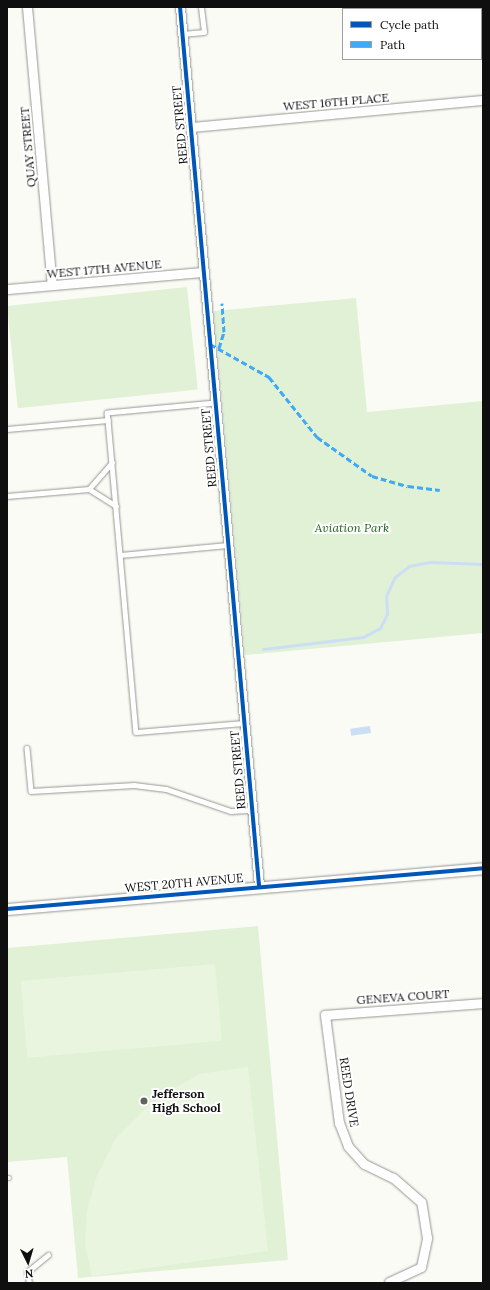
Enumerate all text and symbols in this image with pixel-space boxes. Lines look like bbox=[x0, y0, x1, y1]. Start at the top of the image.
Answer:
legend bbox=[342, 8, 482, 60]
text: Cycle path bbox=[380, 17, 439, 32]
text: Path bbox=[380, 37, 405, 52]
street label: REED STREET bbox=[169, 85, 191, 165]
street label: WEST 16TH PLACE bbox=[282, 90, 390, 114]
street label: QUAY STREET bbox=[17, 106, 39, 188]
street label: WEST 17TH AVENUE bbox=[46, 257, 162, 281]
street label: REED STREET bbox=[198, 408, 220, 488]
park label: Aviation Park bbox=[315, 521, 389, 535]
street label: REED STREET bbox=[227, 730, 249, 810]
street label: WEST 20TH AVENUE bbox=[124, 871, 244, 895]
street label: GENEVA COURT bbox=[356, 987, 450, 1007]
street label: REED DRIVE bbox=[336, 1056, 362, 1128]
place label: Jefferson High School bbox=[152, 1087, 221, 1115]
marker: Jefferson High School bbox=[139, 1096, 149, 1106]
north arrow bbox=[8, 1242, 48, 1282]
text: N bbox=[24, 1267, 34, 1281]

